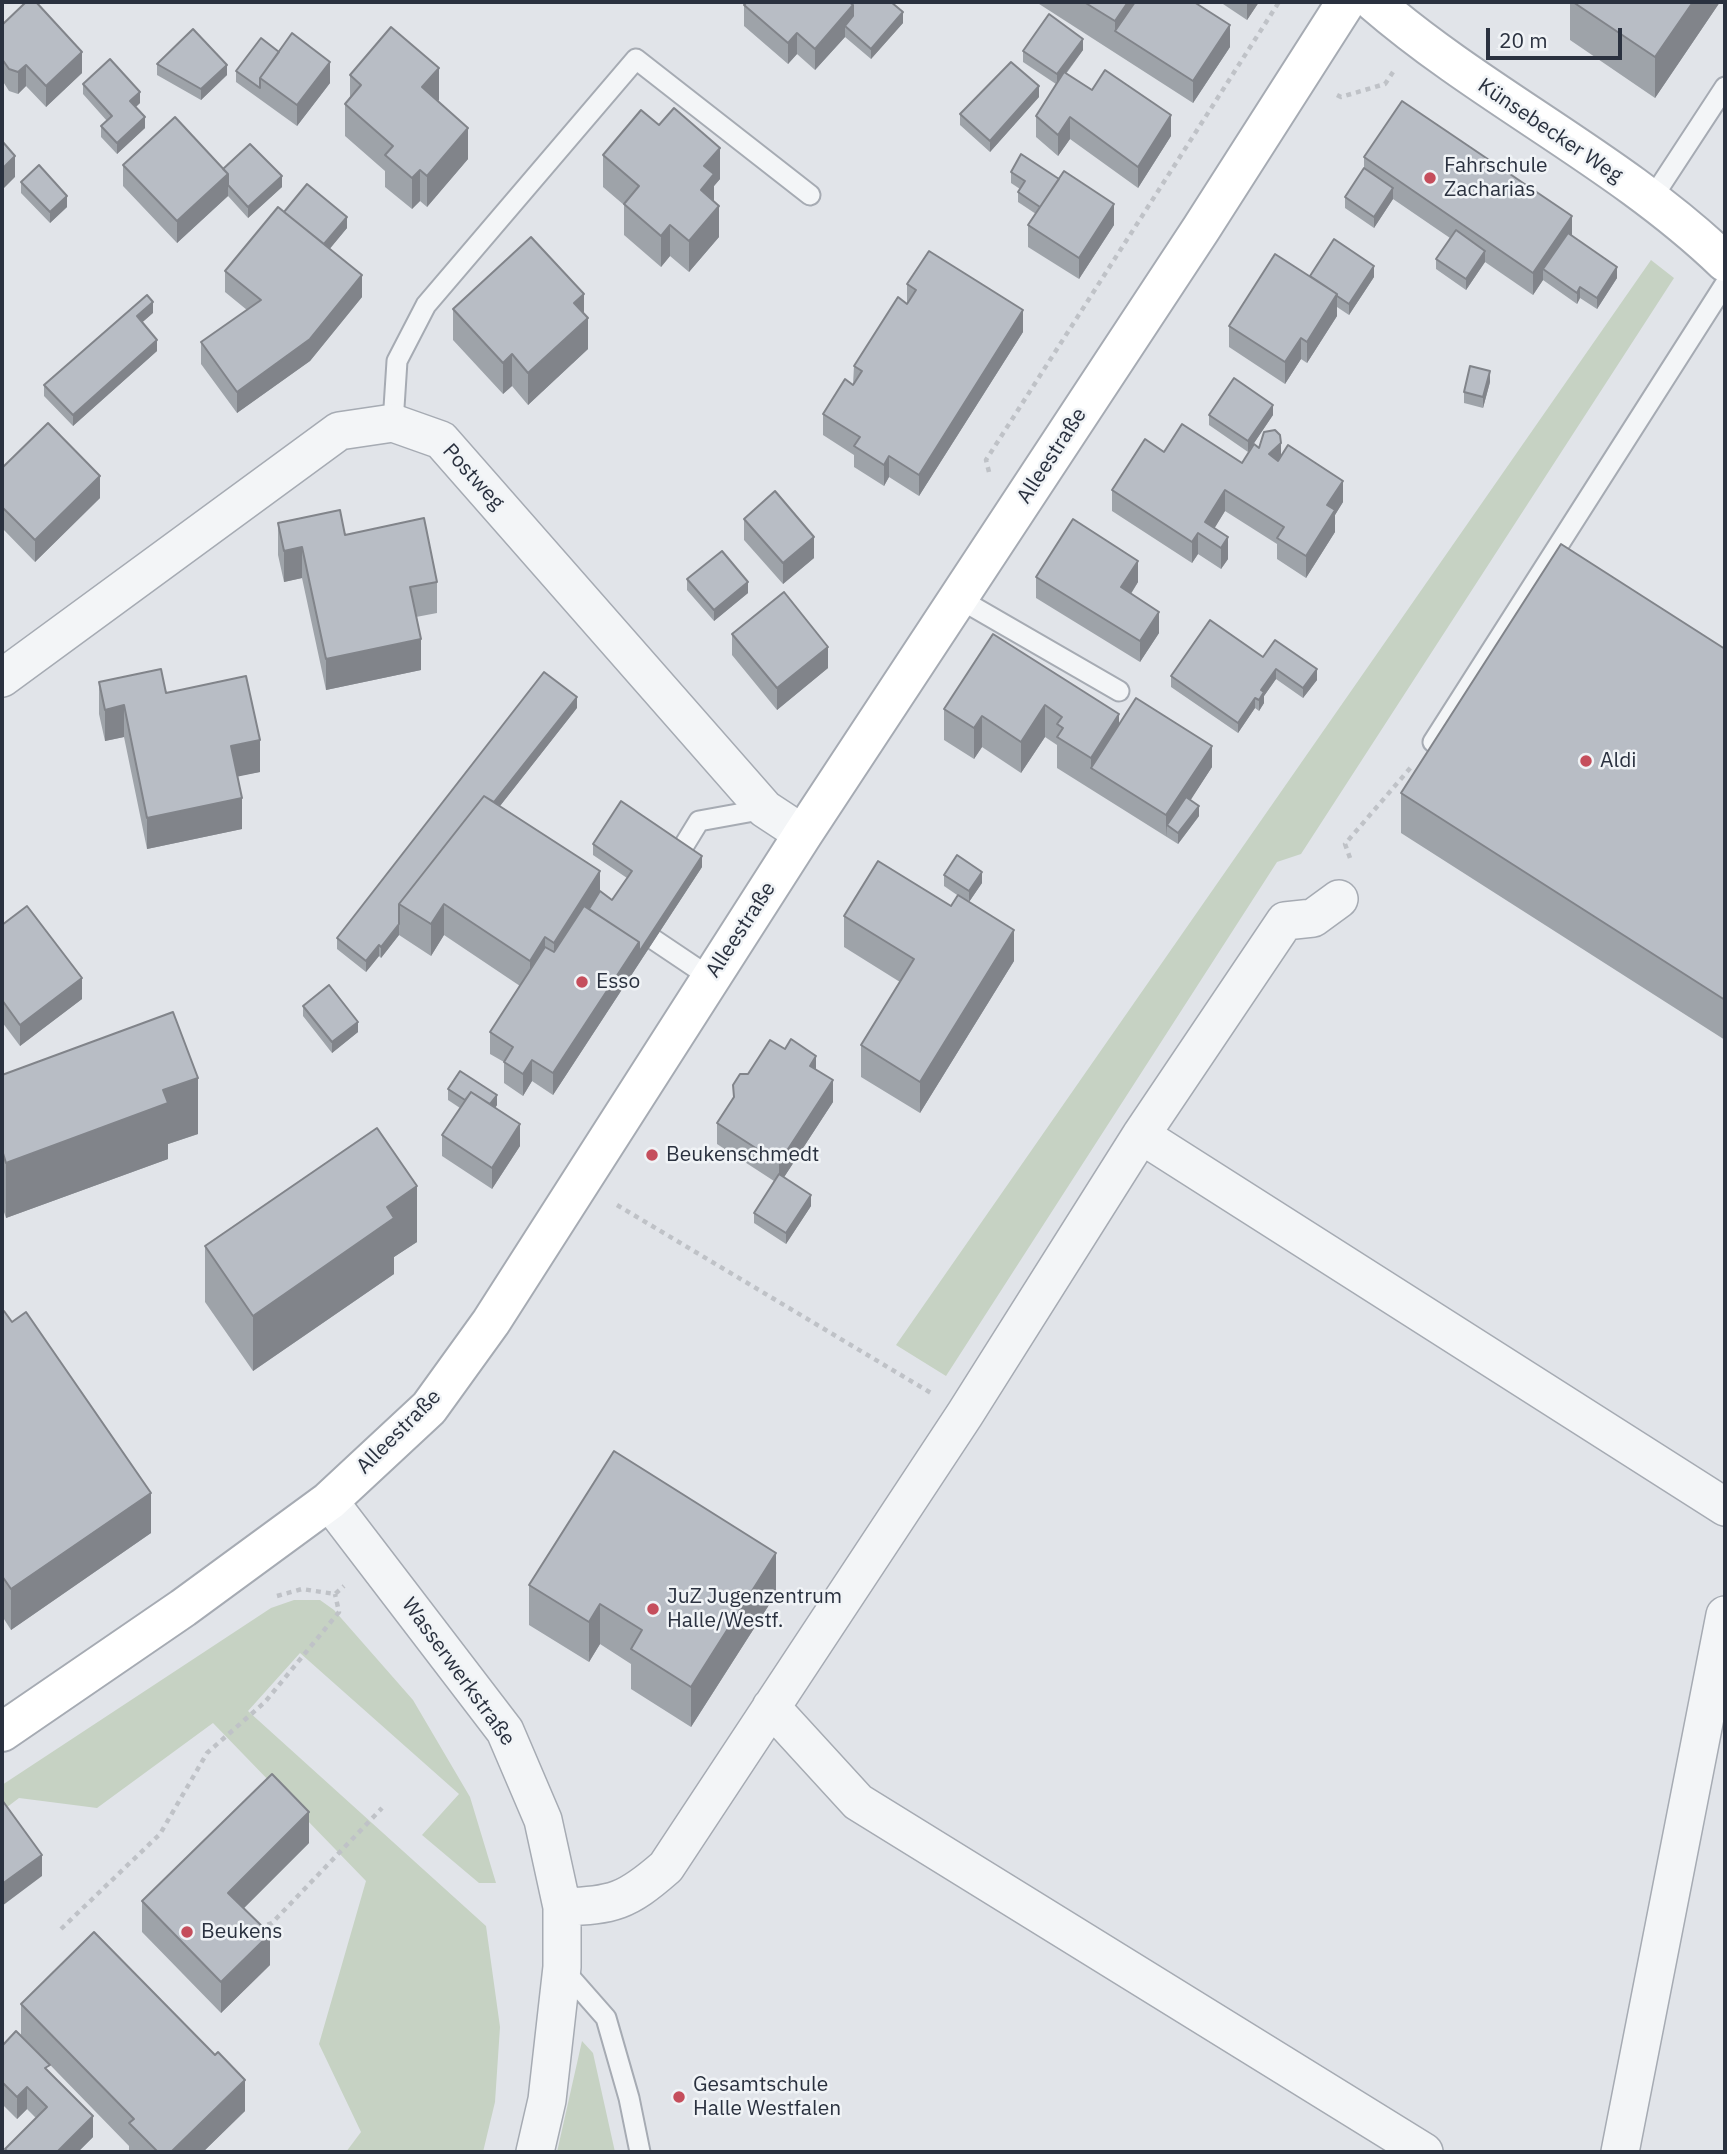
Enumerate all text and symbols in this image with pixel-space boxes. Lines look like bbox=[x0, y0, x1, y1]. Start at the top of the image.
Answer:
scale bar bbox=[1489, 14, 1626, 58]
text: 20 m bbox=[1499, 26, 1548, 54]
street label: Künsebecker Weg bbox=[1473, 73, 1627, 189]
place label: Fahrschule Zacharias bbox=[1444, 153, 1548, 203]
marker: Fahrschule Zacharias bbox=[1422, 170, 1438, 186]
street label: Alleestraße bbox=[1012, 403, 1092, 509]
street label: Postweg bbox=[437, 439, 509, 515]
place label: Aldi bbox=[1600, 748, 1637, 774]
marker: Aldi bbox=[1578, 753, 1594, 769]
street label: Alleestraße bbox=[701, 877, 781, 983]
place label: Esso bbox=[596, 969, 640, 995]
marker: Esso bbox=[574, 974, 590, 990]
place label: Beukenschmedt bbox=[666, 1142, 819, 1168]
marker: Beukenschmedt bbox=[644, 1147, 660, 1163]
street label: Alleestraße bbox=[352, 1385, 446, 1479]
place label: JuZ Jugenzentrum Halle/Westf. bbox=[667, 1584, 842, 1634]
street label: Wasserwerkstraße bbox=[396, 1593, 520, 1751]
marker: JuZ Jugenzentrum Halle/Westf. bbox=[645, 1601, 661, 1617]
place label: Beukens bbox=[201, 1919, 283, 1945]
marker: Beukens bbox=[179, 1924, 195, 1940]
place label: Gesamtschule Halle Westfalen bbox=[693, 2072, 841, 2122]
marker: Gesamtschule Halle Westfalen bbox=[671, 2089, 687, 2105]

